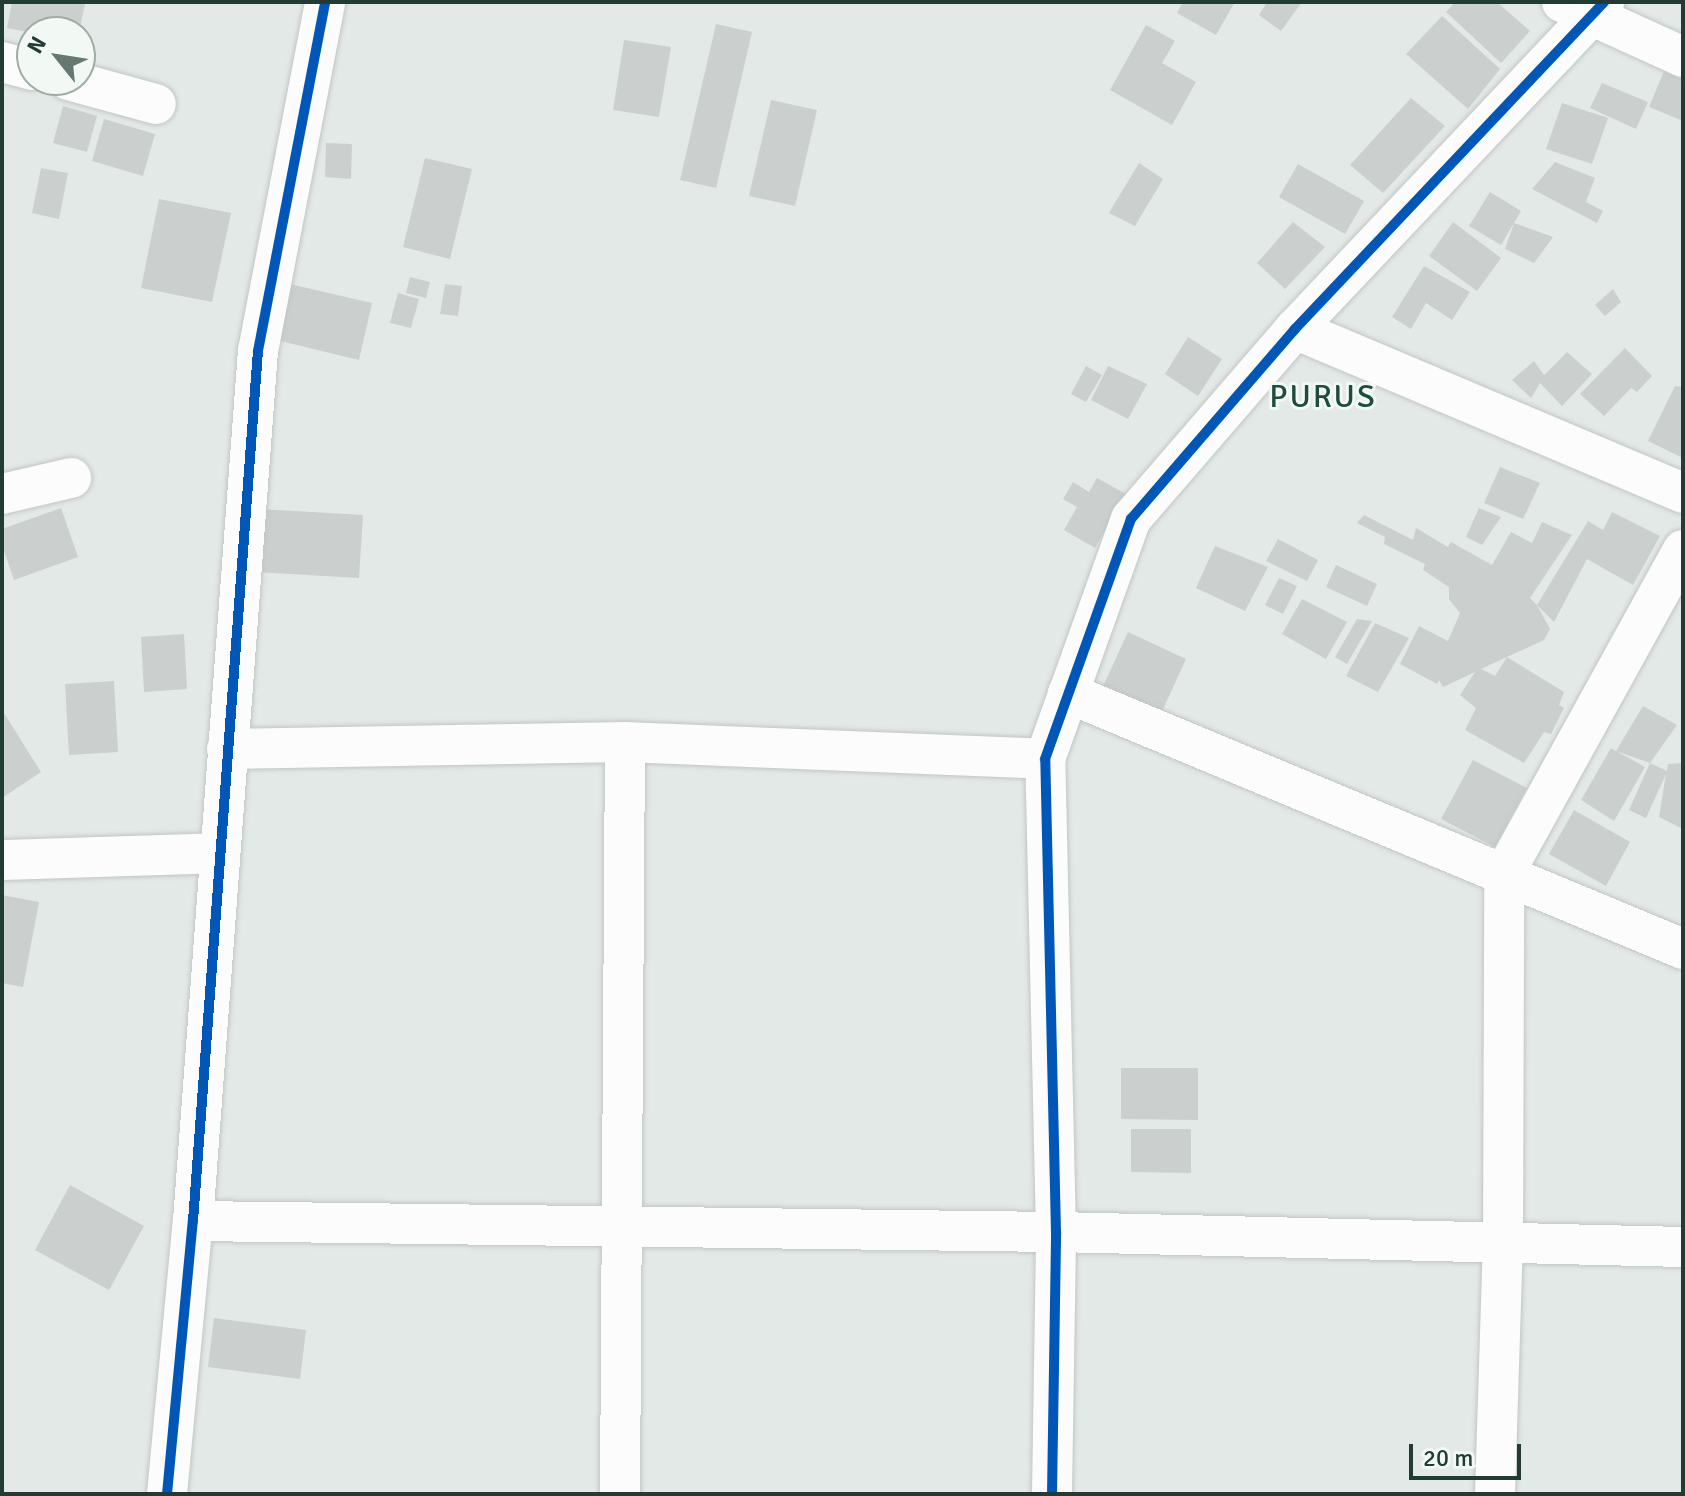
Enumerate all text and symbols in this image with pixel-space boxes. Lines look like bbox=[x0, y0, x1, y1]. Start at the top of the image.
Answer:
north arrow bbox=[16, 16, 96, 96]
text: N bbox=[21, 31, 52, 58]
district label: PURUS bbox=[1269, 378, 1377, 416]
scale bar bbox=[1413, 1428, 1525, 1478]
text: 20 m bbox=[1423, 1443, 1473, 1473]

